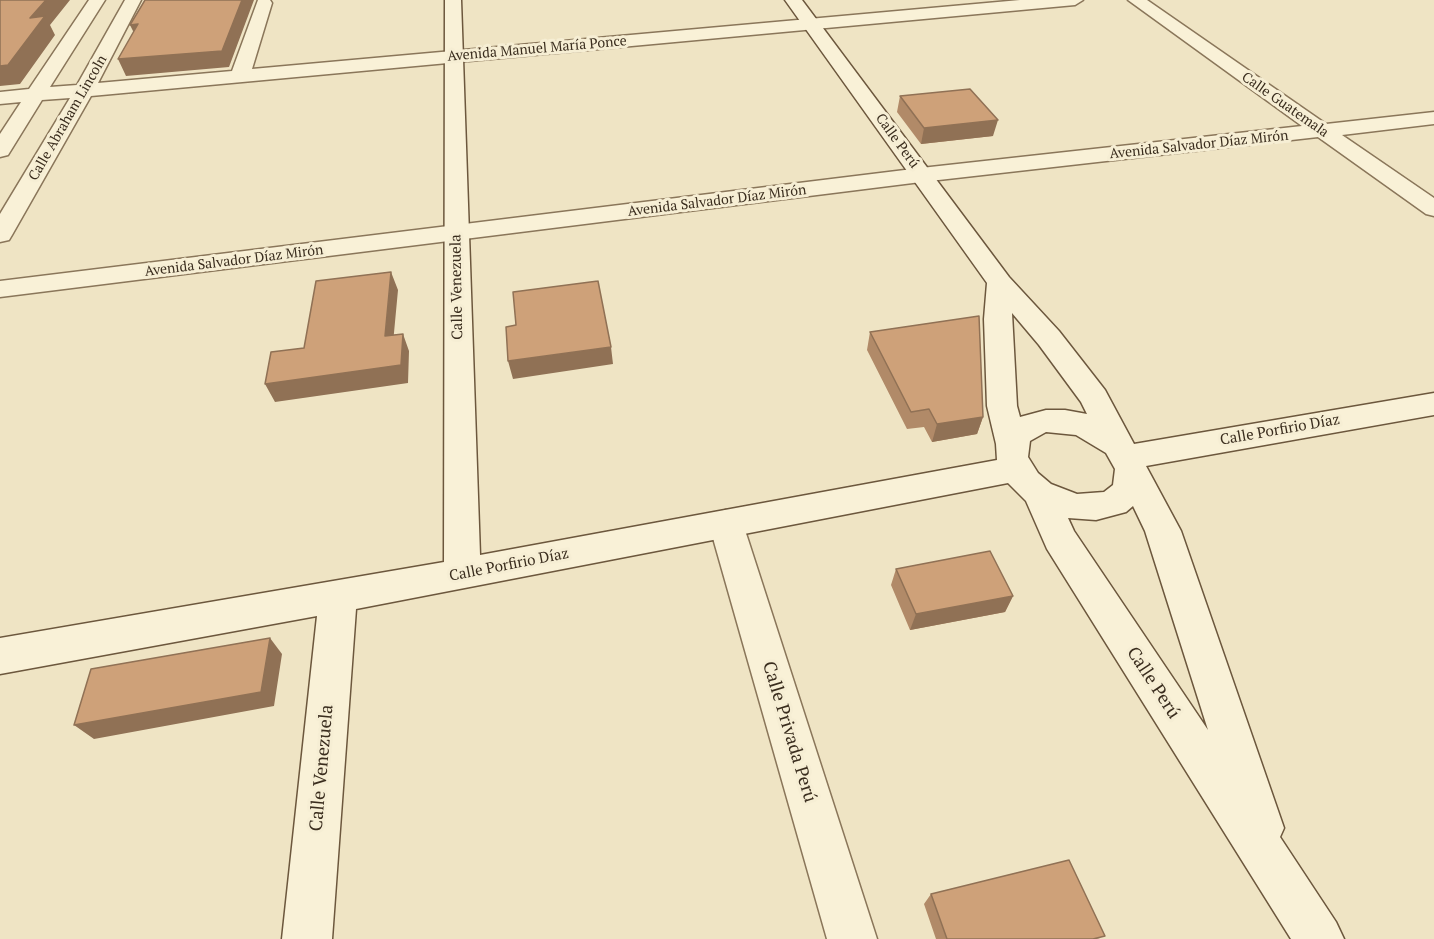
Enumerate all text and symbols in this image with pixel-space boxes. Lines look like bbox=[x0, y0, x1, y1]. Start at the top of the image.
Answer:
street label: Avenida Manuel María Ponce bbox=[447, 33, 627, 65]
street label: Calle Abraham Lincoln bbox=[25, 52, 111, 184]
street label: Calle Guatemala bbox=[1238, 69, 1332, 141]
street label: Calle Perú bbox=[872, 110, 922, 172]
street label: Avenida Salvador Díaz Mirón bbox=[1109, 127, 1289, 163]
street label: Avenida Salvador Díaz Mirón bbox=[627, 182, 807, 220]
street label: Calle Venezuela bbox=[447, 234, 467, 340]
street label: Avenida Salvador Díaz Mirón bbox=[144, 242, 324, 280]
street label: Calle Porfirio Díaz bbox=[1219, 411, 1341, 449]
street label: Calle Porfirio Díaz bbox=[448, 545, 570, 585]
street label: Calle Perú bbox=[1122, 643, 1184, 723]
street label: Calle Privada Perú bbox=[757, 659, 821, 805]
street label: Calle Venezuela bbox=[306, 704, 338, 832]

